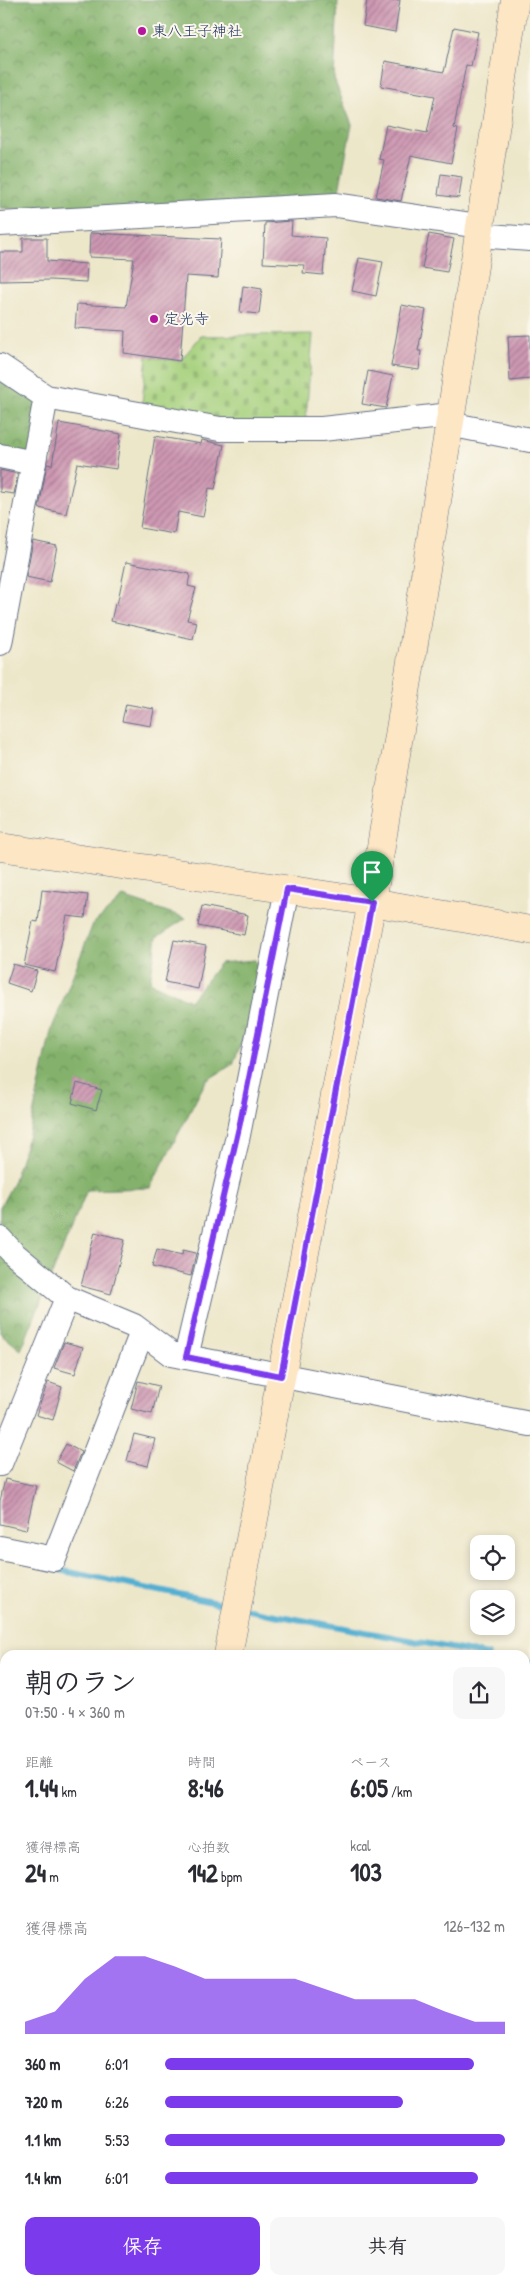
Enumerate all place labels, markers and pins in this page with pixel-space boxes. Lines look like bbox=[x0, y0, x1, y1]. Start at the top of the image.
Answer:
place label: 東八王子神社 bbox=[152, 20, 242, 41]
marker: 東八王子神社 bbox=[136, 25, 148, 37]
place label: 定光寺 bbox=[164, 308, 209, 329]
marker: 定光寺 bbox=[148, 313, 160, 325]
pin bbox=[351, 851, 393, 902]

